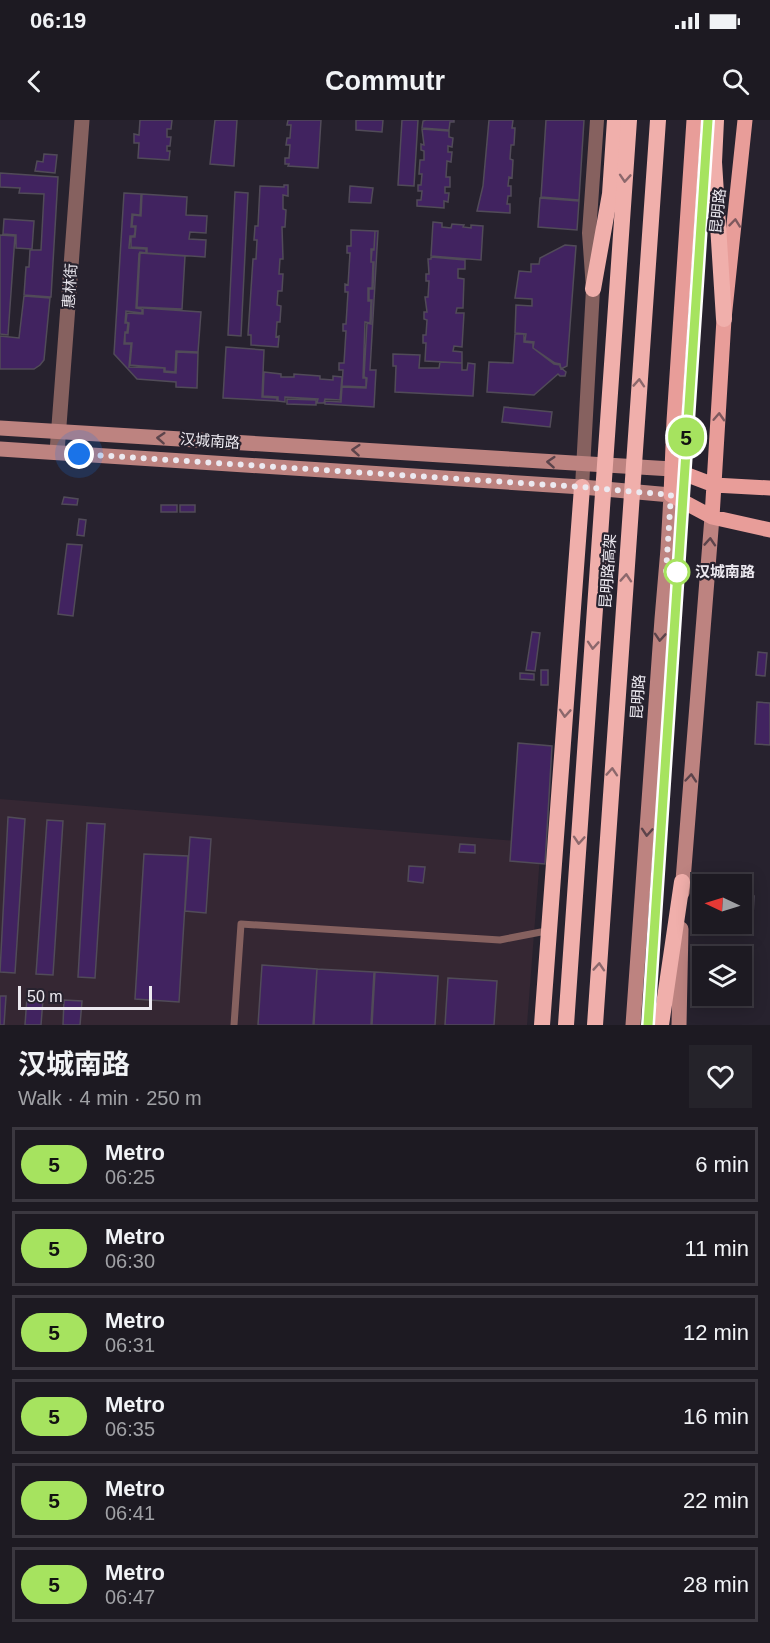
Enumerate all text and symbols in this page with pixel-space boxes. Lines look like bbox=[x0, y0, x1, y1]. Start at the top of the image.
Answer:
text: 06:19 bbox=[30, 8, 86, 33]
icon: back bbox=[18, 65, 51, 98]
icon: search bbox=[719, 65, 752, 98]
text: Commutr bbox=[325, 66, 445, 96]
one-way arrow bbox=[619, 174, 632, 183]
street label: 昆明路 bbox=[707, 188, 728, 234]
one-way arrow bbox=[728, 218, 741, 227]
street label: 惠林街 bbox=[59, 263, 80, 309]
one-way arrow bbox=[633, 379, 646, 388]
one-way arrow bbox=[712, 412, 725, 421]
line badge: 5 bbox=[666, 418, 706, 456]
text: 5 bbox=[680, 426, 692, 449]
street label: 汉城南路 bbox=[180, 430, 241, 451]
one-way arrow bbox=[157, 432, 166, 445]
your location bbox=[64, 439, 94, 469]
one-way arrow bbox=[352, 444, 361, 457]
one-way arrow bbox=[546, 456, 555, 469]
street label: 昆明路高架 bbox=[596, 533, 619, 609]
one-way arrow bbox=[704, 537, 717, 546]
marker: 汉城南路 bbox=[664, 559, 690, 585]
place label: 汉城南路 bbox=[695, 563, 755, 580]
one-way arrow bbox=[619, 573, 632, 582]
one-way arrow bbox=[654, 633, 667, 642]
one-way arrow bbox=[586, 641, 599, 650]
street label: 昆明路 bbox=[627, 674, 648, 720]
one-way arrow bbox=[559, 708, 572, 717]
one-way arrow bbox=[605, 768, 618, 777]
one-way arrow bbox=[684, 773, 697, 782]
one-way arrow bbox=[641, 828, 654, 837]
one-way arrow bbox=[573, 835, 586, 844]
north arrow bbox=[692, 874, 752, 934]
map controls bbox=[692, 874, 752, 1006]
button: layers bbox=[692, 946, 752, 1006]
one-way arrow bbox=[592, 962, 605, 971]
scale bar bbox=[18, 983, 152, 1010]
text: 50 m bbox=[27, 988, 63, 1005]
button: heart bbox=[689, 1045, 752, 1108]
text: 汉城南路 bbox=[18, 1049, 130, 1080]
text: Walk · 4 min · 250 m bbox=[18, 1087, 202, 1109]
text: Metro bbox=[105, 1140, 165, 1165]
text: 6 min bbox=[695, 1152, 749, 1177]
text: 5 bbox=[48, 1153, 60, 1176]
text: 06:25 bbox=[105, 1166, 155, 1188]
text: Metro bbox=[105, 1224, 165, 1249]
text: 11 min bbox=[685, 1236, 749, 1261]
text: 5 bbox=[48, 1237, 60, 1260]
text: 06:30 bbox=[105, 1250, 155, 1272]
text: Metro bbox=[105, 1308, 165, 1333]
text: 12 min bbox=[683, 1320, 749, 1345]
text: 5 bbox=[48, 1321, 60, 1344]
text: 06:31 bbox=[105, 1334, 155, 1356]
text: Metro bbox=[105, 1392, 165, 1417]
text: 16 min bbox=[683, 1404, 749, 1429]
text: 5 bbox=[48, 1405, 60, 1428]
text: 06:35 bbox=[105, 1418, 155, 1440]
text: Metro bbox=[105, 1476, 165, 1501]
text: 22 min bbox=[683, 1488, 749, 1513]
text: 5 bbox=[48, 1489, 60, 1512]
text: 06:41 bbox=[105, 1502, 155, 1524]
text: Metro bbox=[105, 1560, 165, 1585]
text: 28 min bbox=[683, 1572, 749, 1597]
text: 5 bbox=[48, 1573, 60, 1596]
text: 06:47 bbox=[105, 1586, 155, 1608]

